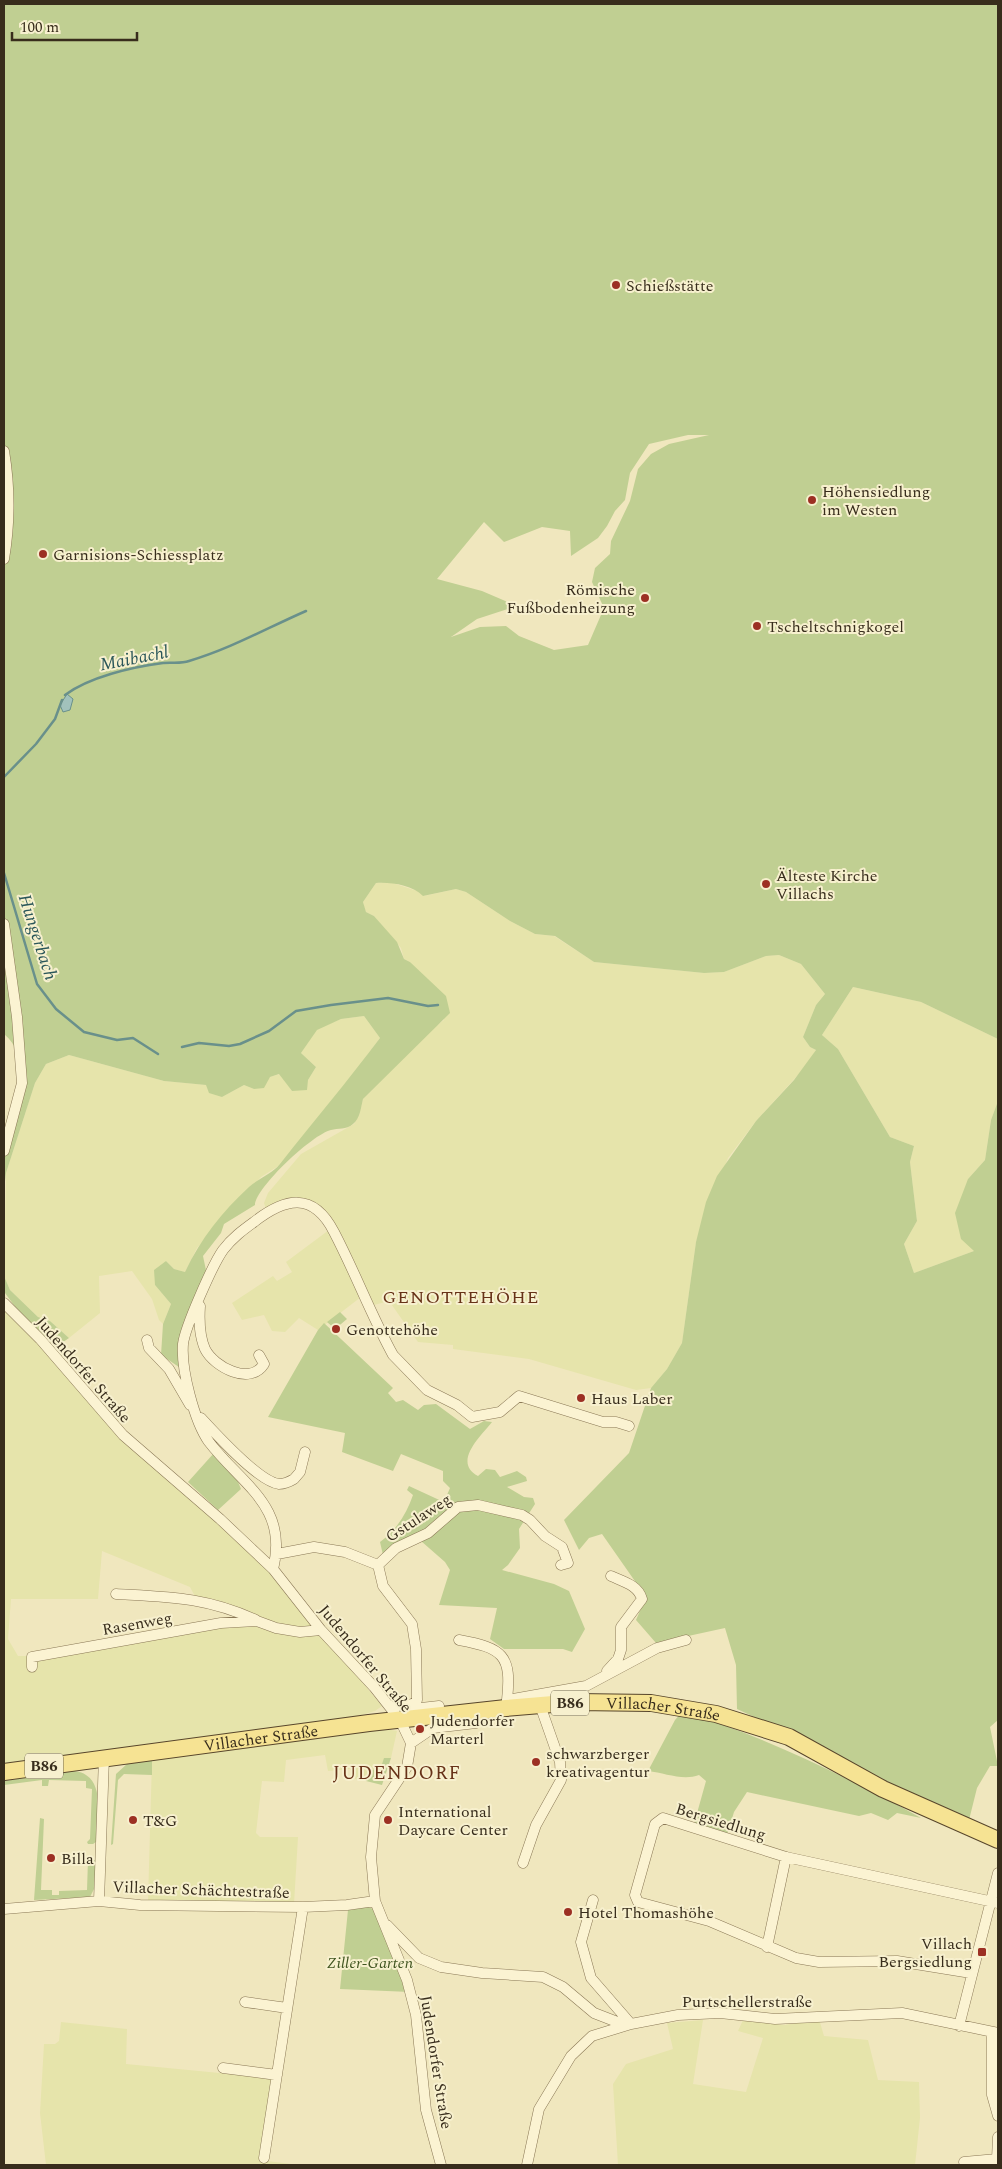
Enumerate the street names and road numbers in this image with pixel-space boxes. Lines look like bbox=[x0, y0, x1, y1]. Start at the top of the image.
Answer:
street label: Judendorfer Straße bbox=[30, 1311, 137, 1428]
street label: Gstulaweg bbox=[381, 1487, 456, 1548]
street label: Judendorfer Straße bbox=[313, 1599, 418, 1718]
street label: Rasenweg bbox=[100, 1606, 174, 1642]
road number: B86 bbox=[551, 1690, 589, 1716]
street label: Villacher Straße bbox=[606, 1691, 724, 1728]
street label: Villacher Straße bbox=[202, 1719, 320, 1758]
road number: B86 bbox=[25, 1754, 63, 1778]
street label: Bergsiedlung bbox=[672, 1797, 769, 1847]
street label: Villacher Schächtestraße bbox=[112, 1875, 290, 1905]
street label: Purtschellerstraße bbox=[682, 1990, 812, 2014]
street label: Judendorfer Straße bbox=[414, 1994, 458, 2131]

